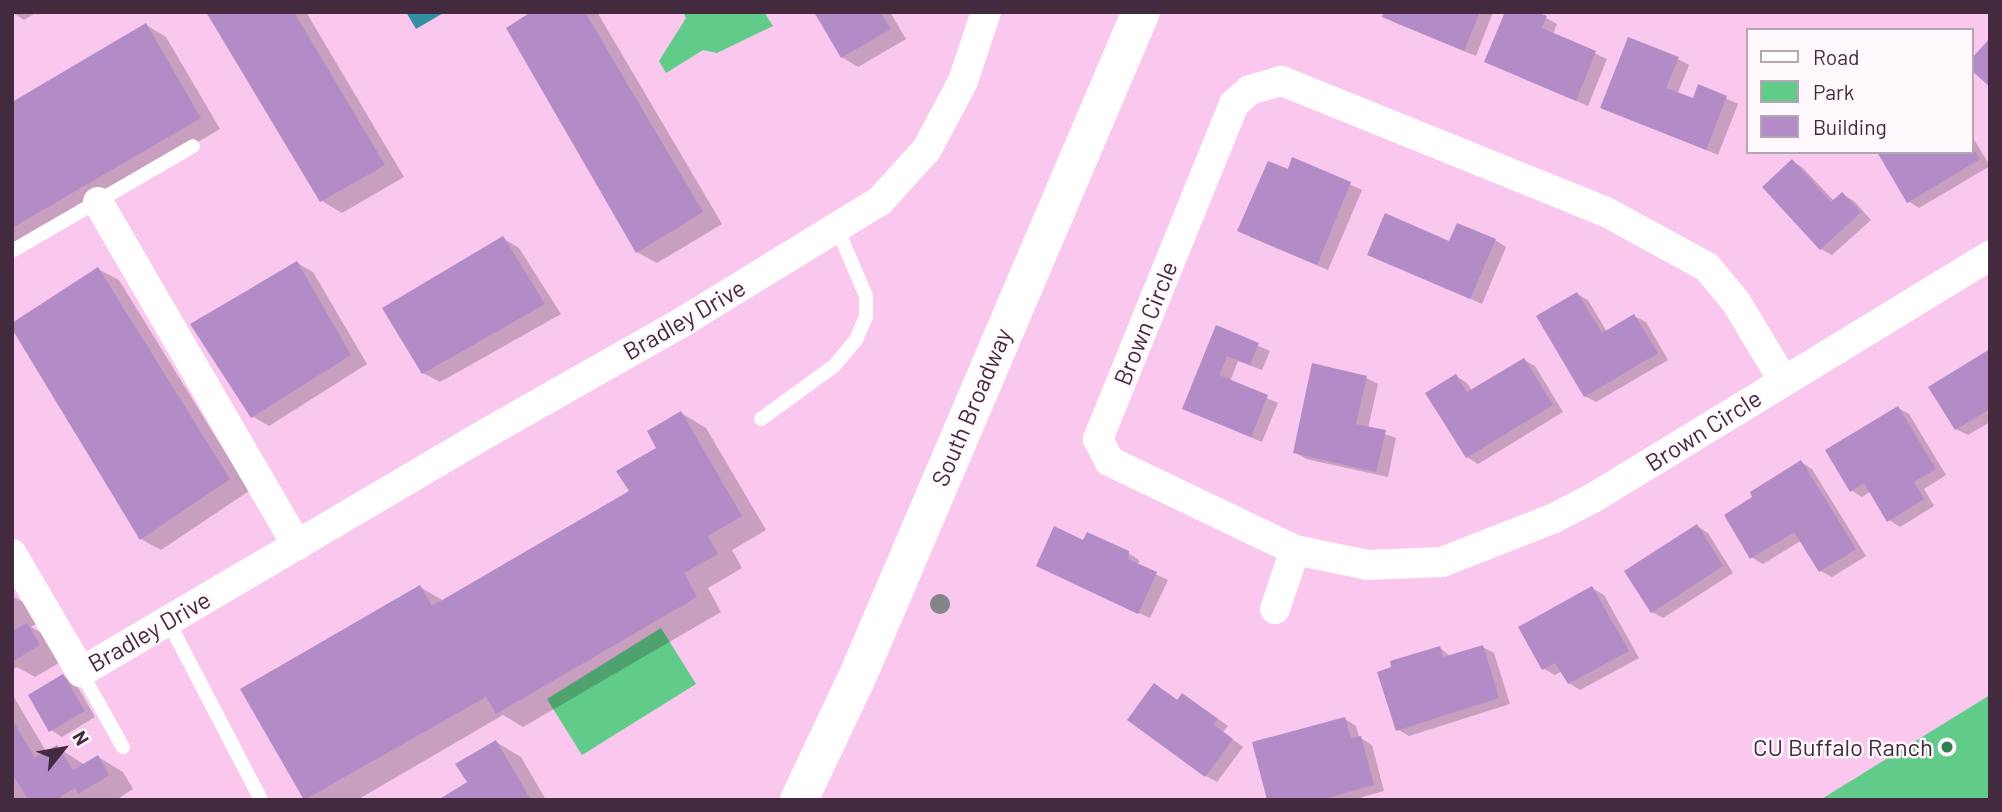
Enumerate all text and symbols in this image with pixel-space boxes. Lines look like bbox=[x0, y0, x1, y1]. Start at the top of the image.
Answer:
legend bbox=[1746, 28, 1974, 154]
text: Road bbox=[1813, 44, 1859, 69]
text: Park bbox=[1813, 79, 1854, 104]
text: Building bbox=[1813, 114, 1887, 139]
street label: Brown Circle bbox=[1107, 257, 1183, 389]
street label: Bradley Drive bbox=[618, 272, 750, 366]
street label: South Broadway bbox=[925, 324, 1017, 490]
street label: Brown Circle bbox=[1640, 383, 1766, 477]
street label: Bradley Drive bbox=[83, 584, 215, 678]
north arrow bbox=[28, 714, 98, 784]
text: N bbox=[68, 727, 95, 749]
place label: CU Buffalo Ranch bbox=[1753, 733, 1933, 761]
marker: CU Buffalo Ranch bbox=[1939, 739, 1955, 755]

